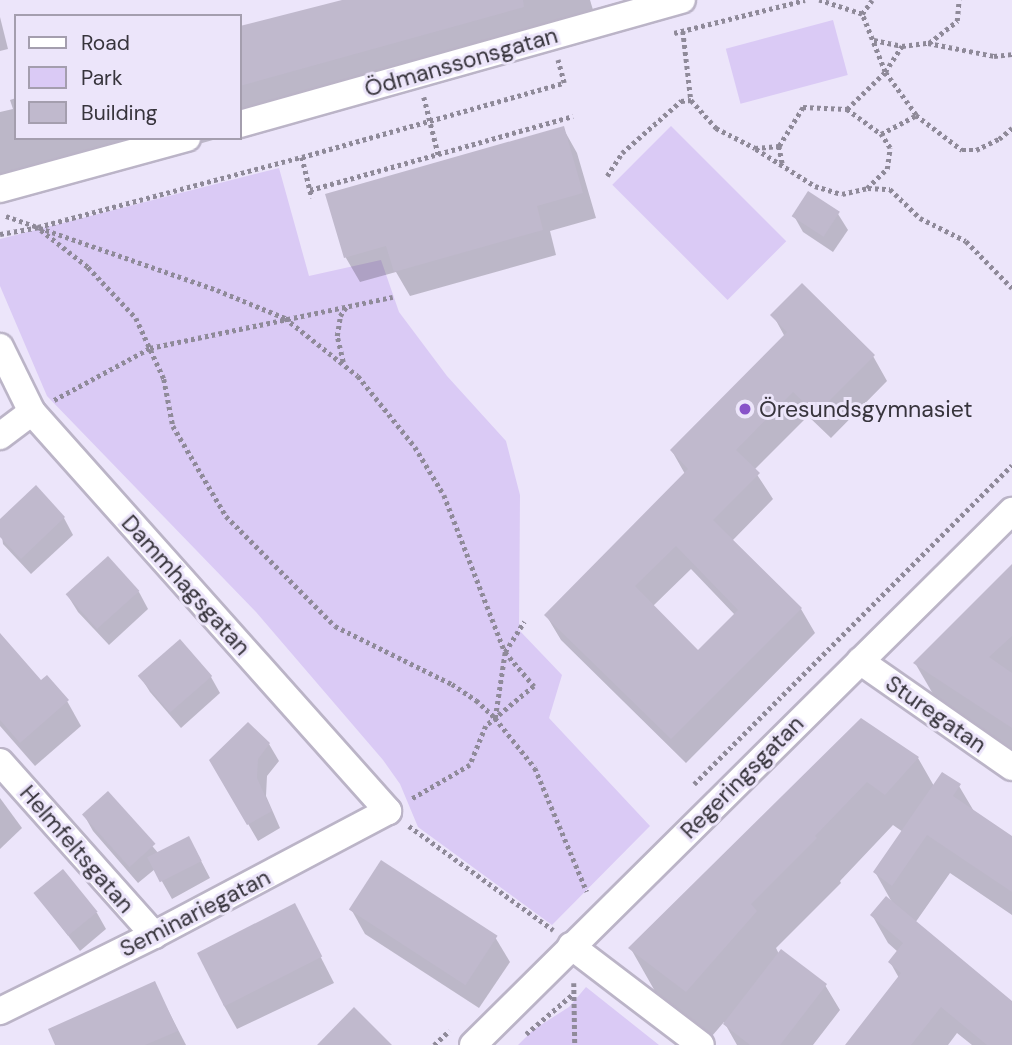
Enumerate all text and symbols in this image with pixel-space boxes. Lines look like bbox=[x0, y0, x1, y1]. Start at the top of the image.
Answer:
legend bbox=[14, 14, 242, 140]
street label: Ödmanssonsgatan bbox=[361, 21, 561, 103]
text: Road bbox=[81, 29, 130, 57]
text: Park bbox=[81, 64, 122, 92]
text: Building bbox=[81, 99, 157, 127]
place label: Öresundsgymnasiet bbox=[759, 395, 972, 423]
marker: Öresundsgymnasiet bbox=[737, 401, 753, 417]
street label: Dammhagsgatan bbox=[116, 509, 256, 661]
street label: Sturegatan bbox=[880, 669, 992, 759]
street label: Regeringsgatan bbox=[675, 710, 809, 844]
street label: Helmfeltsgatan bbox=[14, 779, 140, 919]
street label: Seminariegatan bbox=[115, 863, 275, 963]

